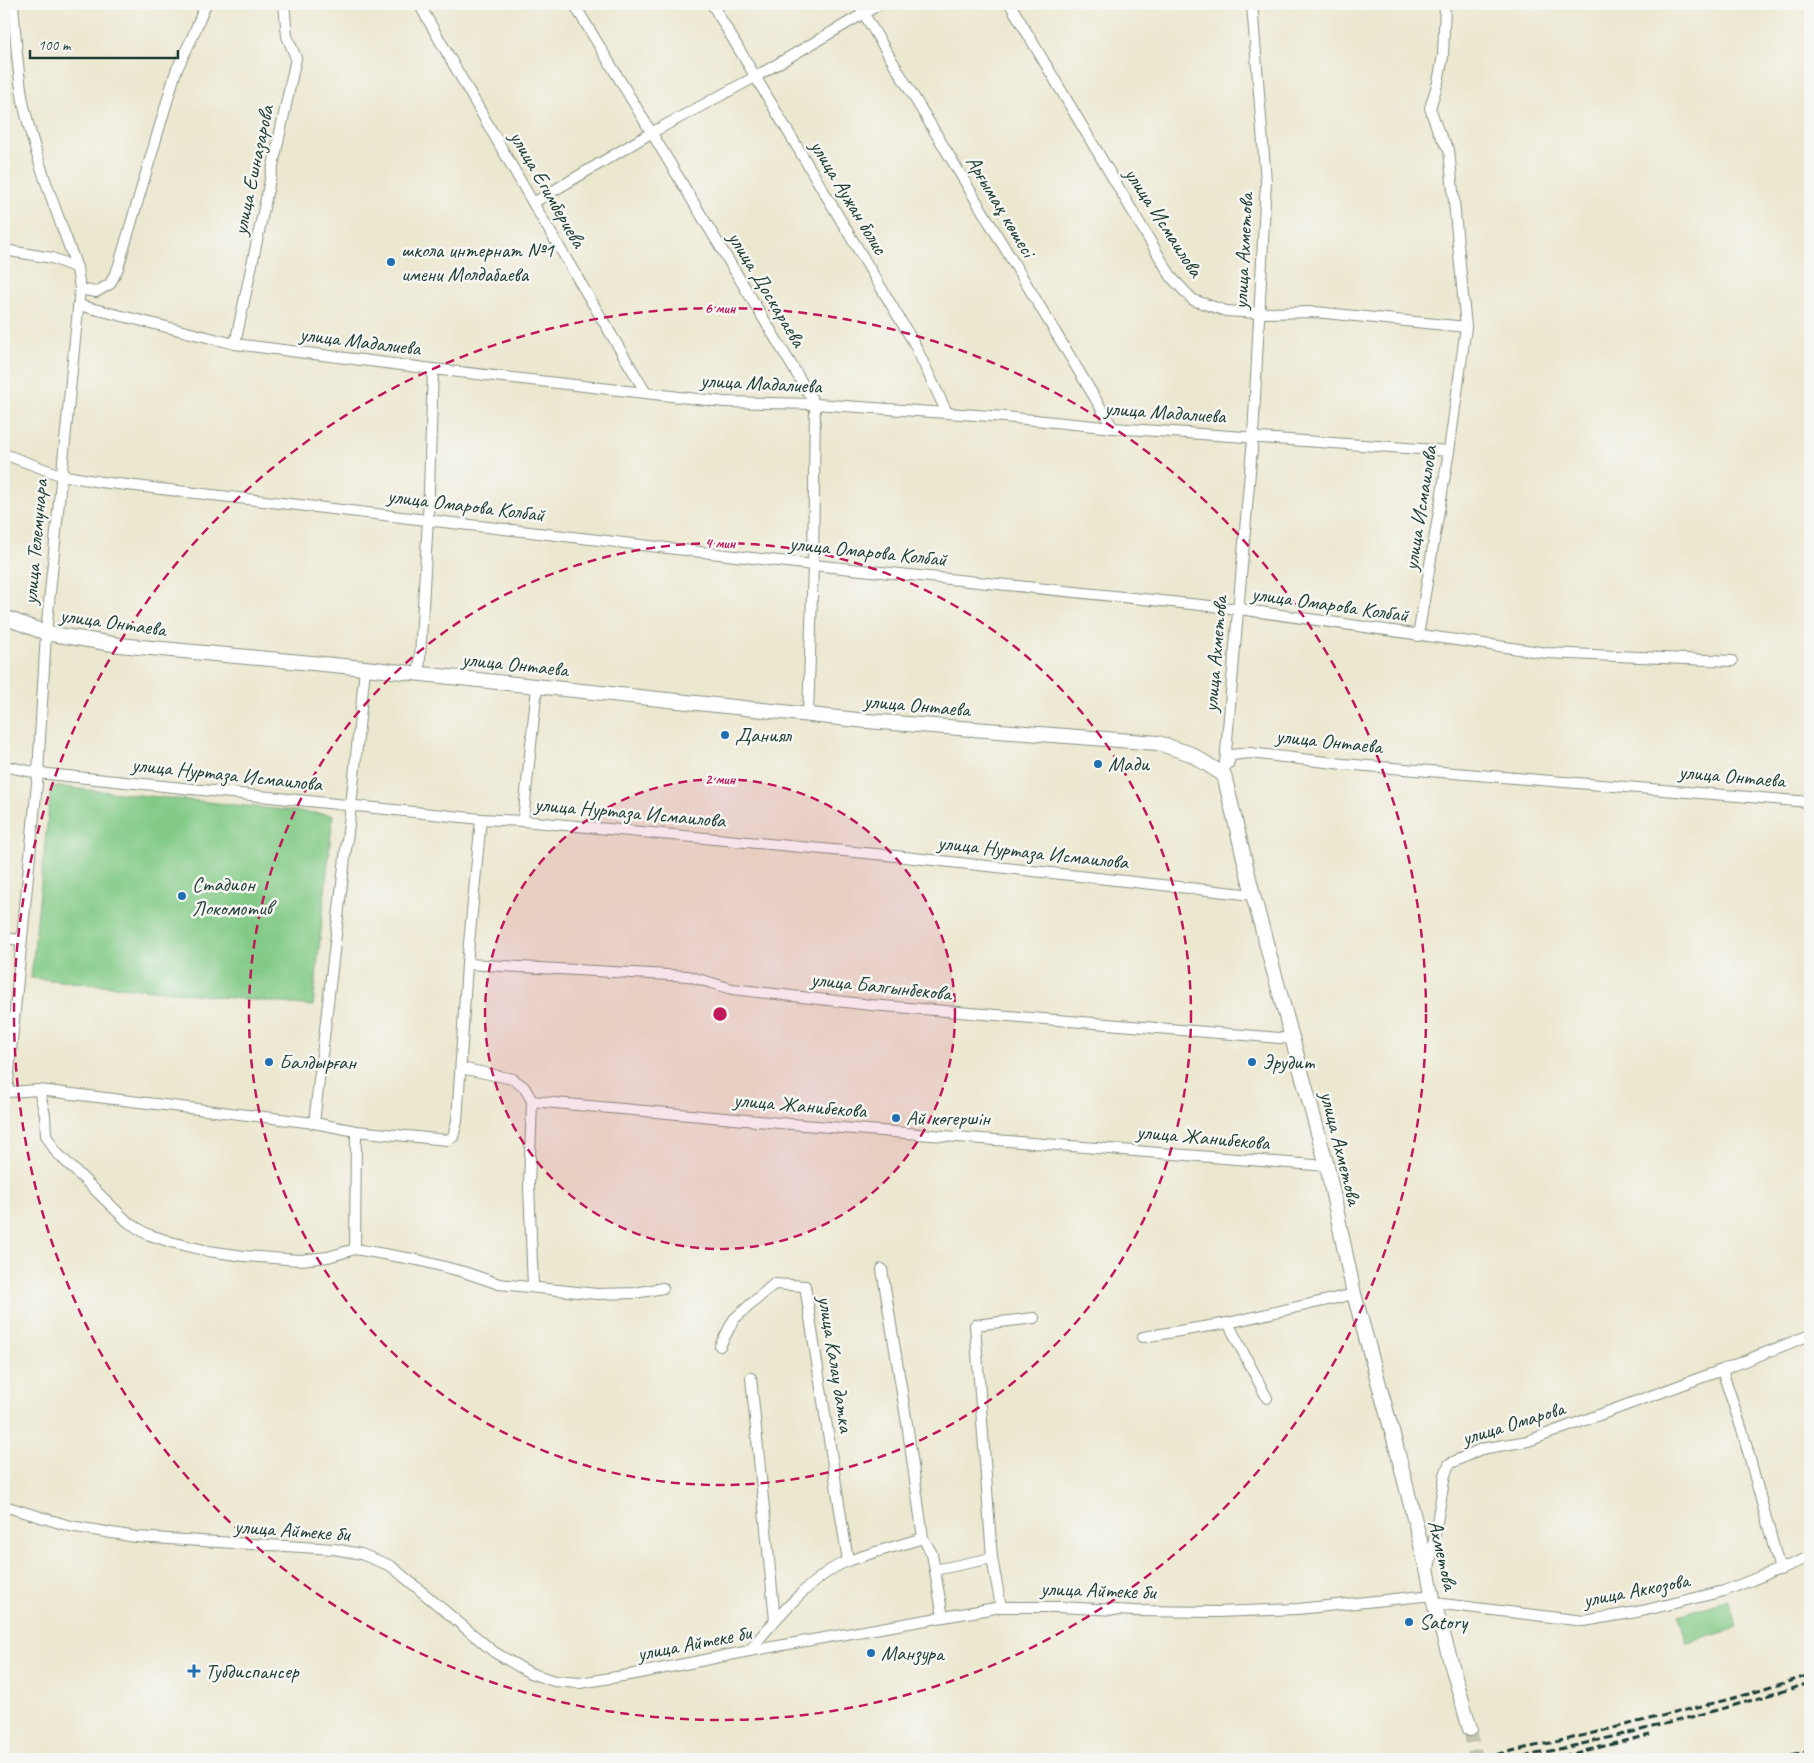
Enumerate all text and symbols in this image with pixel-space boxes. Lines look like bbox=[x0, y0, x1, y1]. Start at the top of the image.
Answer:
scale bar bbox=[30, 28, 178, 60]
text: 100 m bbox=[38, 36, 72, 55]
street label: улица Ешназарова bbox=[226, 101, 280, 239]
street label: улица Егимбериева bbox=[503, 124, 593, 253]
street label: улица Аужан болис bbox=[804, 133, 894, 260]
street label: Арғымақ көшесі bbox=[960, 150, 1043, 264]
street label: улица Исмаилова bbox=[1118, 161, 1210, 283]
street label: улица Ахметова bbox=[1227, 190, 1259, 312]
street label: улица Доскараева bbox=[721, 225, 812, 353]
place label: школа интернат №1 имени Молдабаева bbox=[401, 237, 555, 287]
marker: школа интернат №1 имени Молдабаева bbox=[385, 256, 397, 268]
text: 6 мин bbox=[705, 299, 737, 318]
street label: улица Мадалиева bbox=[296, 320, 423, 361]
street label: улица Мадалиева bbox=[698, 367, 824, 399]
street label: улица Мадалиева bbox=[1102, 395, 1228, 429]
street label: улица Исмаилова bbox=[1397, 442, 1443, 574]
street label: улица Телемунара bbox=[16, 477, 54, 608]
street label: улица Омарова Колбай bbox=[384, 482, 547, 528]
street label: улица Омарова Колбай bbox=[786, 530, 949, 572]
text: 4 мин bbox=[705, 534, 737, 553]
street label: улица Омарова Колбай bbox=[1248, 580, 1411, 628]
street label: улица Ахметова bbox=[1197, 593, 1233, 715]
street label: улица Онтаева bbox=[56, 601, 170, 643]
street label: улица Онтаева bbox=[459, 645, 572, 683]
street label: улица Онтаева bbox=[861, 687, 974, 723]
place label: Даниял bbox=[735, 722, 793, 748]
street label: улица Онтаева bbox=[1273, 722, 1386, 760]
marker: Даниял bbox=[719, 729, 731, 741]
street label: улица Нуртаза Исмаилова bbox=[128, 751, 325, 797]
place label: Мади bbox=[1108, 751, 1151, 777]
marker: Мади bbox=[1092, 758, 1104, 770]
street label: улица Онтаева bbox=[1676, 758, 1789, 794]
text: 2 мин bbox=[705, 770, 737, 789]
street label: улица Нуртаза Исмаилова bbox=[532, 791, 728, 833]
street label: улица Нуртаза Исмаилова bbox=[934, 829, 1131, 875]
place label: Стадион Локомотив bbox=[192, 871, 277, 921]
marker: Стадион Локомотив bbox=[176, 890, 188, 902]
street label: улица Балгынбекова bbox=[808, 966, 955, 1007]
centre of rings bbox=[711, 1005, 729, 1023]
place label: Балдырған bbox=[279, 1049, 357, 1075]
place label: Эрудит bbox=[1262, 1049, 1316, 1075]
marker: Балдырған bbox=[263, 1056, 275, 1068]
marker: Эрудит bbox=[1246, 1056, 1258, 1068]
street label: улица Жанибекова bbox=[731, 1086, 869, 1124]
street label: улица Ахметова bbox=[1314, 1087, 1368, 1210]
place label: Ай көгершін bbox=[906, 1105, 991, 1131]
marker: Ай көгершін bbox=[890, 1112, 902, 1124]
street label: улица Жанибекова bbox=[1134, 1118, 1272, 1156]
street label: улица Калау датка bbox=[812, 1292, 860, 1436]
street label: улица Омарова bbox=[1457, 1394, 1570, 1452]
street label: улица Айтеке би bbox=[232, 1513, 353, 1547]
street label: Ахметова bbox=[1422, 1517, 1464, 1595]
street label: улица Аккозова bbox=[1579, 1567, 1693, 1613]
street label: улица Айтеке би bbox=[1038, 1575, 1159, 1605]
place label: Satory bbox=[1419, 1609, 1469, 1635]
marker: Satory bbox=[1403, 1616, 1415, 1628]
street label: улица Айтеке би bbox=[633, 1619, 755, 1667]
place label: Манзура bbox=[881, 1640, 946, 1666]
marker: Манзура bbox=[865, 1647, 877, 1659]
place label: Тубдиспансер bbox=[205, 1658, 300, 1684]
marker: Тубдиспансер bbox=[187, 1664, 201, 1678]

